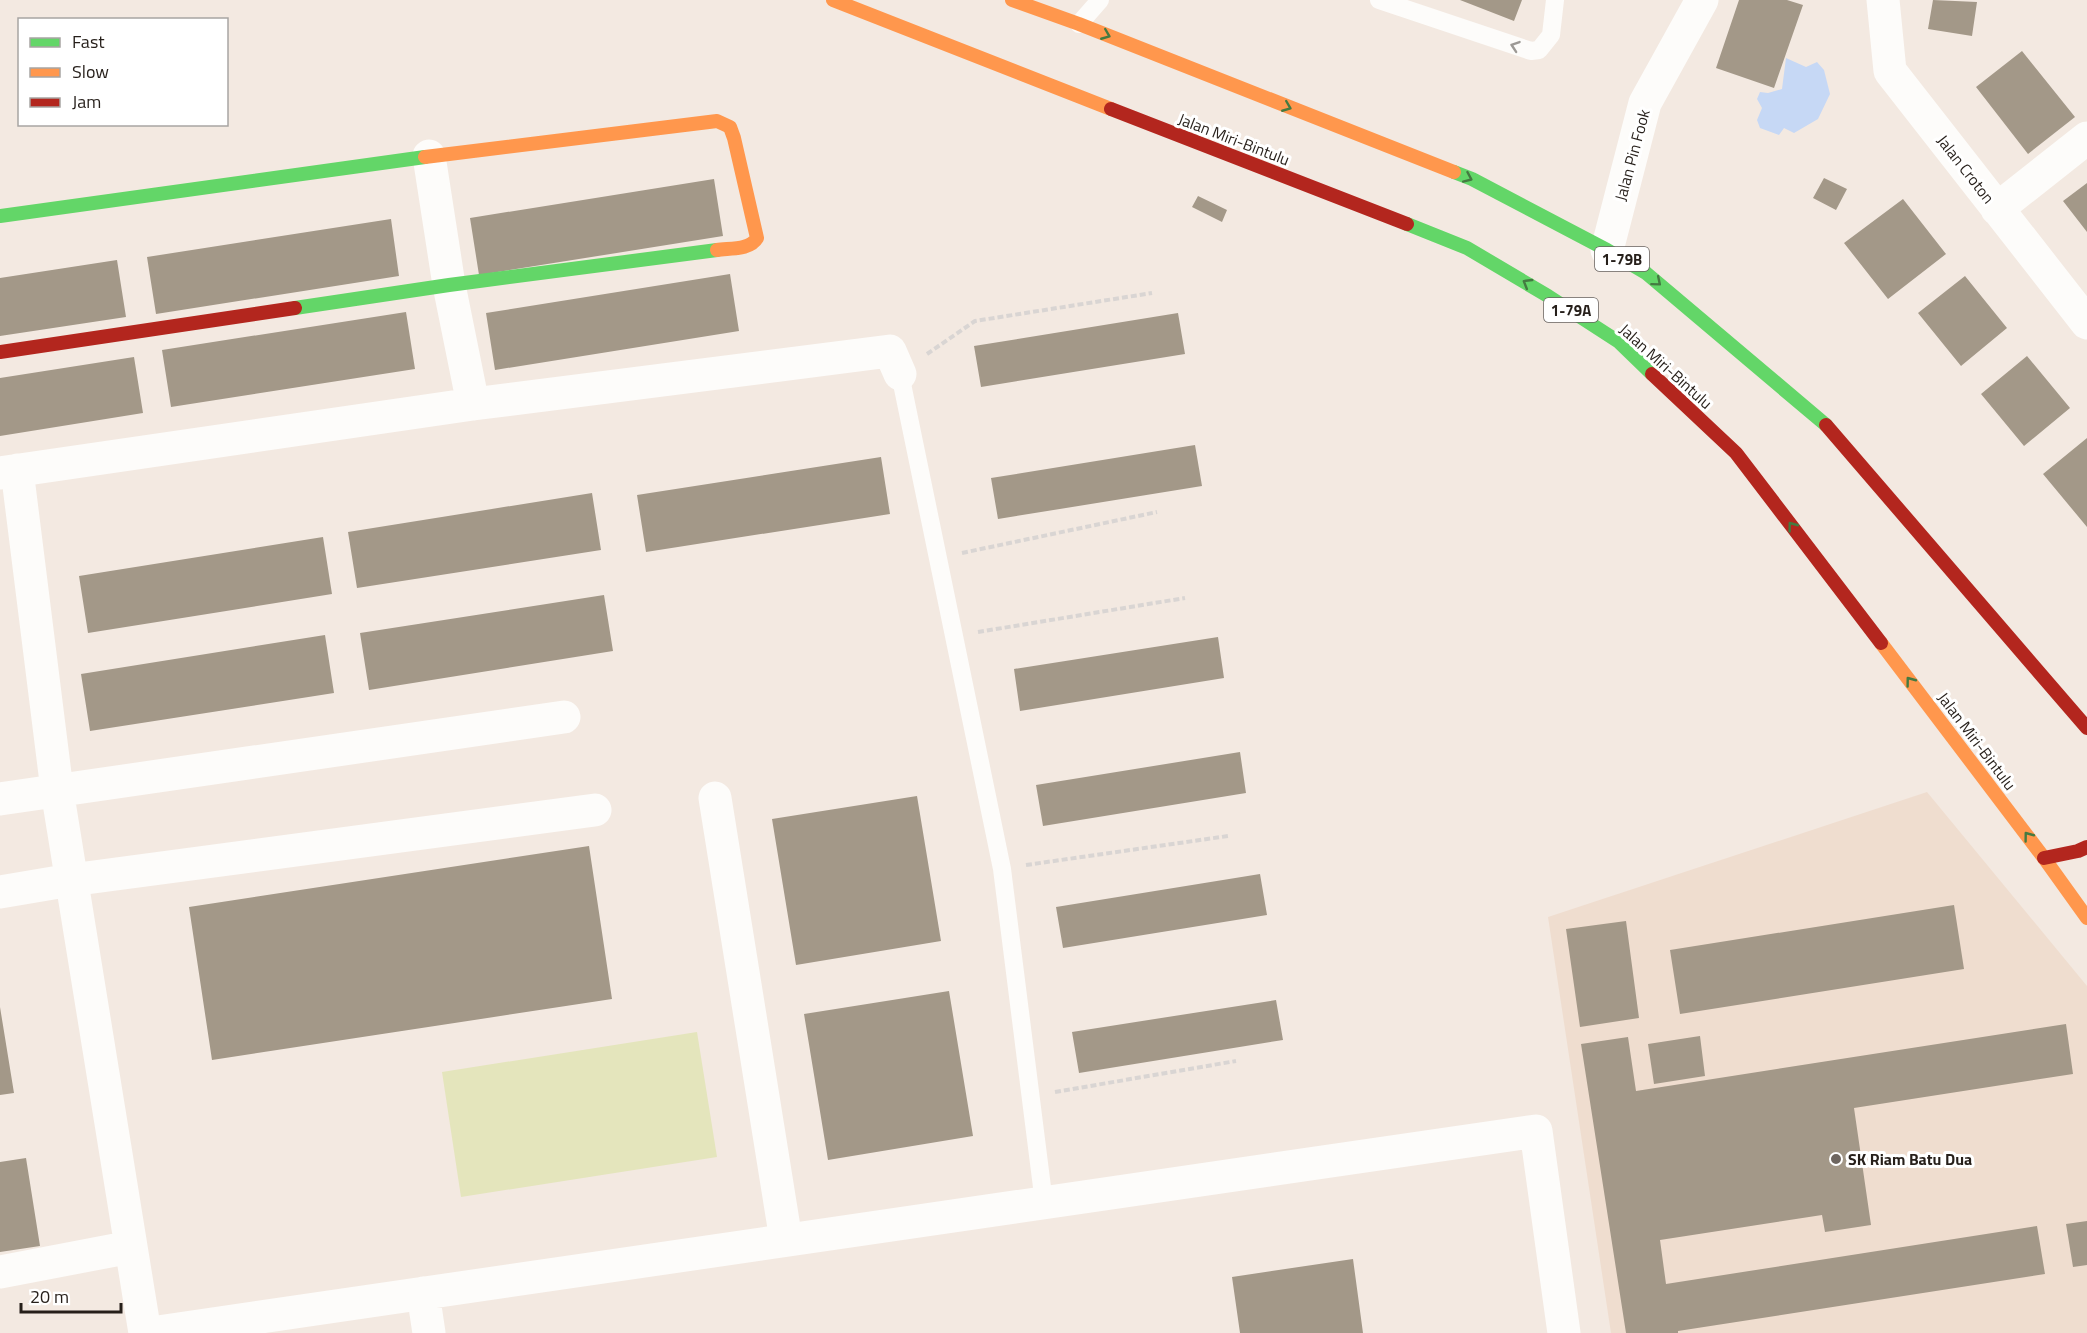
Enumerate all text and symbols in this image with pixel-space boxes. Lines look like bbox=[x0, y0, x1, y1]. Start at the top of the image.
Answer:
legend bbox=[18, 18, 228, 126]
text: Fast bbox=[72, 28, 105, 55]
one-way arrow bbox=[1100, 28, 1111, 40]
one-way arrow bbox=[1510, 41, 1521, 53]
text: Slow bbox=[72, 58, 109, 85]
text: Jam bbox=[72, 88, 101, 115]
one-way arrow bbox=[1281, 99, 1292, 112]
street label: Jalan Pin Fook bbox=[1608, 106, 1656, 204]
street label: Jalan Miri-Bintulu bbox=[1175, 107, 1293, 171]
street label: Jalan Croton bbox=[1931, 129, 2001, 209]
one-way arrow bbox=[1462, 171, 1473, 183]
road number: 1-79B bbox=[1595, 247, 1649, 271]
one-way arrow bbox=[1650, 275, 1661, 286]
one-way arrow bbox=[1522, 279, 1533, 290]
road number: 1-79A bbox=[1544, 298, 1598, 322]
street label: Jalan Miri-Bintulu bbox=[1614, 318, 1718, 414]
one-way arrow bbox=[1788, 522, 1799, 533]
one-way arrow bbox=[1906, 677, 1917, 688]
street label: Jalan Miri-Bintulu bbox=[1932, 687, 2022, 795]
one-way arrow bbox=[2025, 832, 2036, 843]
place label: SK Riam Batu Dua bbox=[1848, 1147, 1972, 1171]
marker: SK Riam Batu Dua bbox=[1829, 1152, 1843, 1166]
scale bar bbox=[21, 1276, 122, 1314]
text: 20 m bbox=[30, 1283, 69, 1310]

